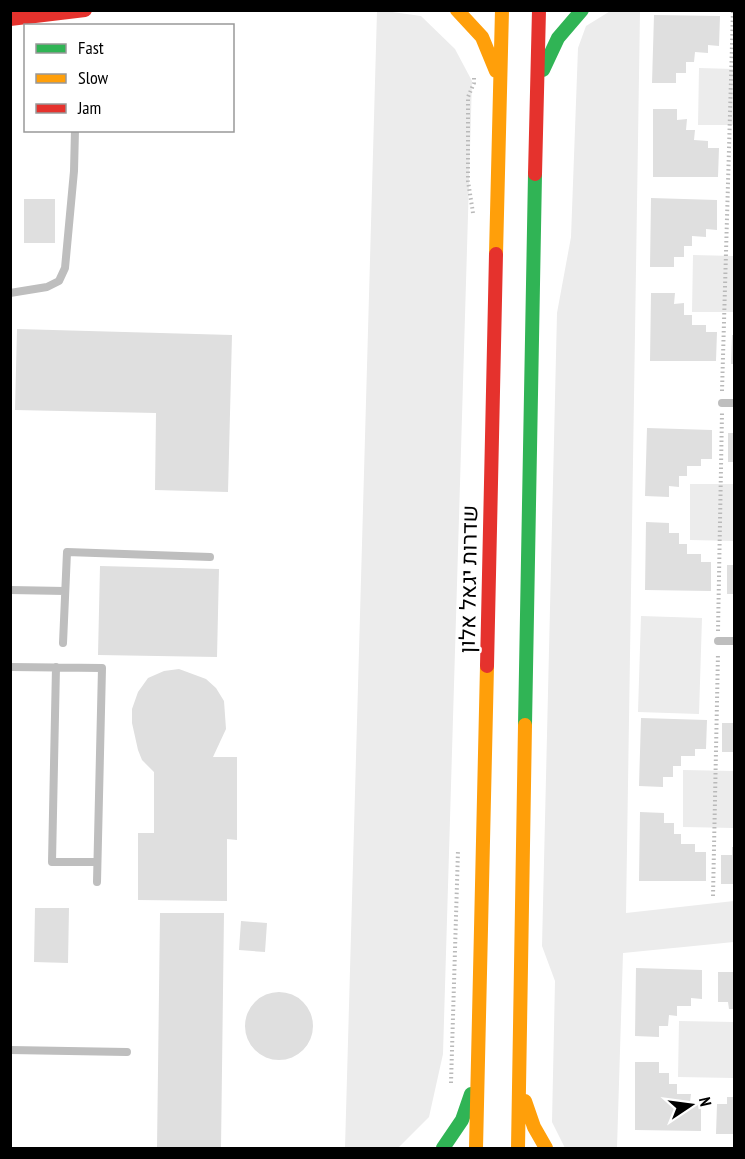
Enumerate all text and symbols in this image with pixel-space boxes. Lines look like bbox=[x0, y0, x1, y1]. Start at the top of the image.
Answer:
legend bbox=[24, 24, 234, 132]
text: Fast bbox=[78, 36, 104, 59]
text: Slow bbox=[78, 66, 109, 89]
text: Jam bbox=[77, 96, 101, 119]
street label: שדרות יגאל אלון bbox=[453, 505, 483, 653]
north arrow bbox=[661, 1075, 721, 1135]
text: N bbox=[695, 1095, 716, 1108]

